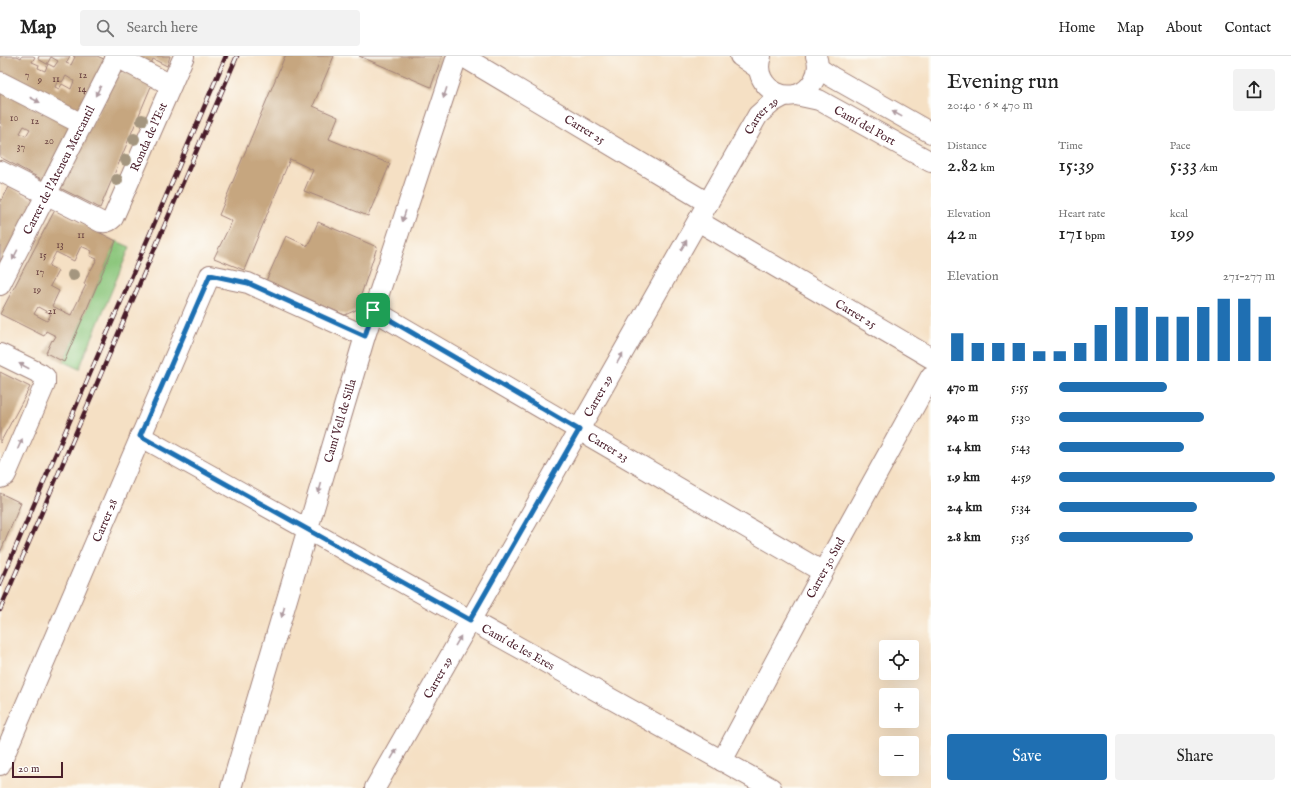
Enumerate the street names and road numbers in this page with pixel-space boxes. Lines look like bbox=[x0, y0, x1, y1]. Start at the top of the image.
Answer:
street label: Carrer 29 bbox=[741, 94, 781, 138]
street label: Ronda de l'Est bbox=[127, 100, 171, 174]
street label: Carrer de l'Ateneu Mercantil bbox=[20, 103, 99, 237]
street label: Camí del Port bbox=[831, 103, 898, 149]
street label: Carrer 25 bbox=[561, 112, 608, 148]
street label: Carrer 25 bbox=[832, 296, 879, 332]
street label: Carrer 29 bbox=[581, 373, 616, 420]
street label: Camí Vell de Silla bbox=[321, 377, 360, 465]
street label: Carrer 23 bbox=[584, 429, 631, 465]
street label: Carrer 28 bbox=[89, 497, 121, 545]
street label: Carrer 30 Sud bbox=[803, 535, 849, 601]
street label: Camí de les Eres bbox=[479, 621, 557, 674]
street label: Carrer 29 bbox=[420, 654, 456, 702]

